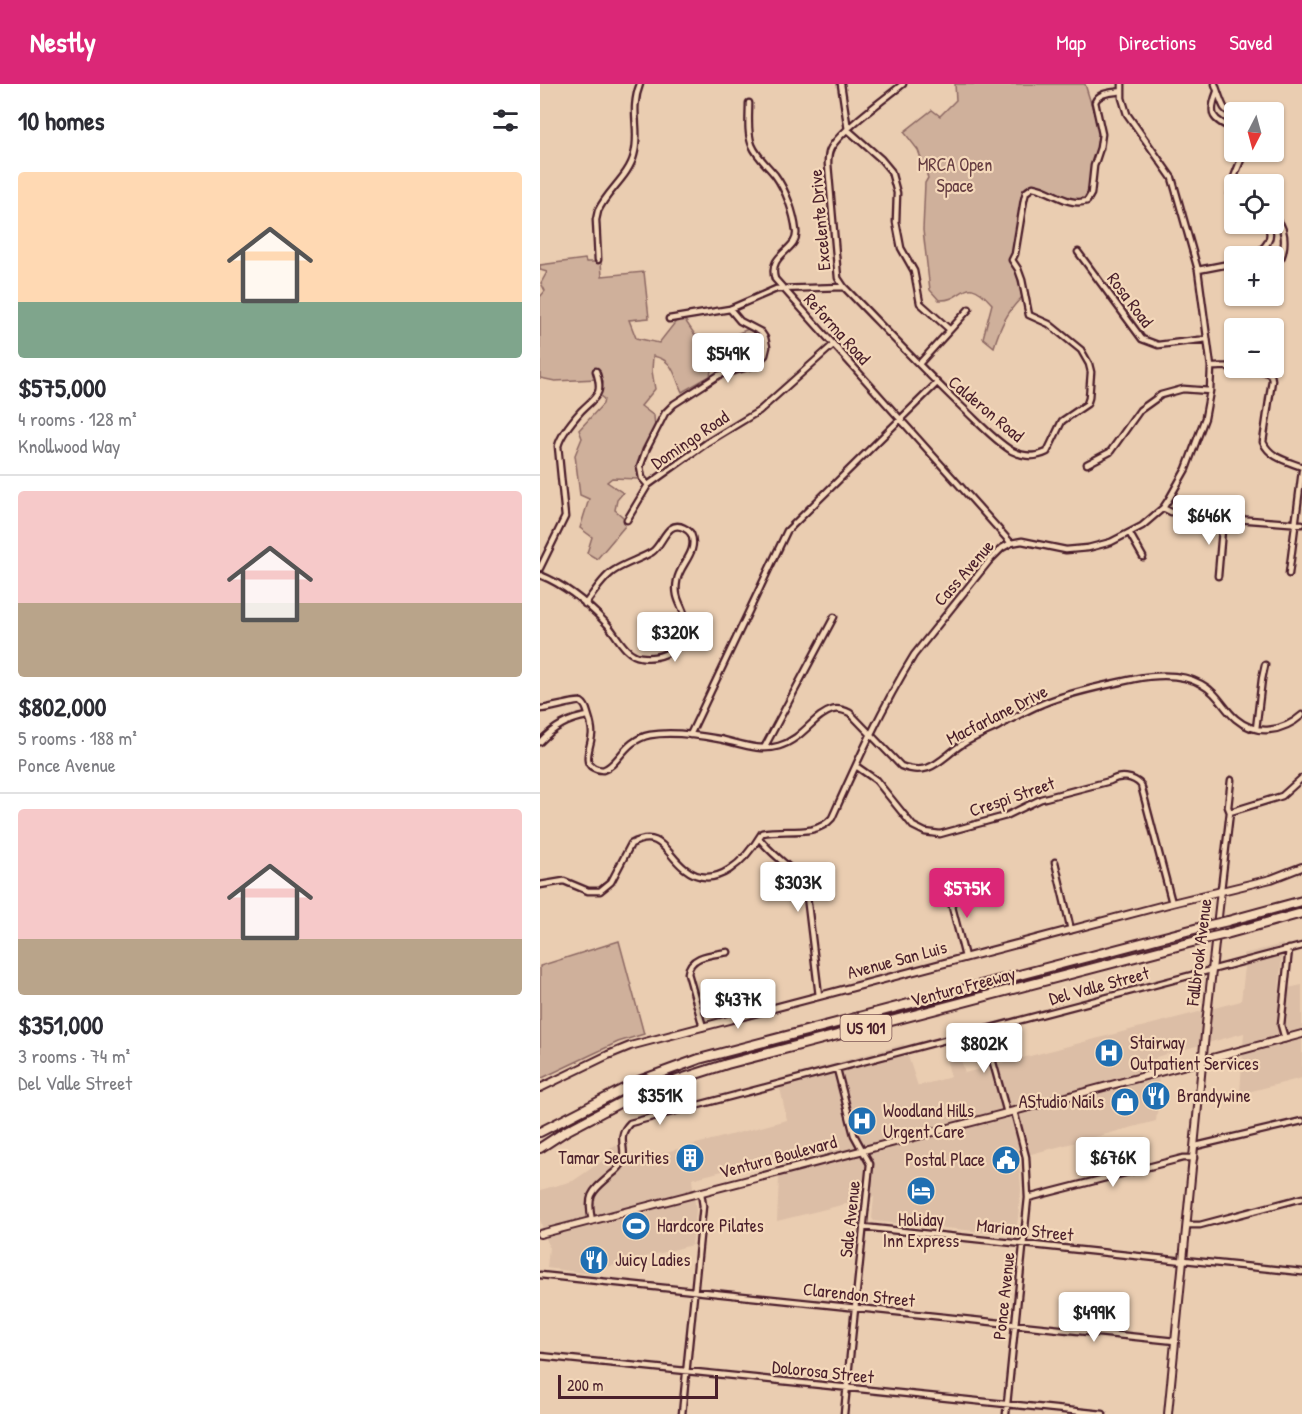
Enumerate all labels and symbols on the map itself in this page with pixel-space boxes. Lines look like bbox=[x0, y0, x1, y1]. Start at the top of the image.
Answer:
north arrow bbox=[1224, 102, 1284, 162]
park label: MRCA Open Space bbox=[918, 152, 992, 198]
street label: Excelente Drive bbox=[803, 168, 836, 272]
street label: Rosa Road bbox=[1101, 267, 1159, 332]
street label: Reforma Road bbox=[798, 287, 876, 370]
pin: $549K bbox=[686, 333, 770, 384]
street label: Calderon Road bbox=[943, 370, 1030, 448]
street label: Domingo Road bbox=[646, 404, 734, 475]
pin: $646K bbox=[1167, 495, 1251, 546]
street label: Cass Avenue bbox=[928, 534, 999, 611]
pin: $320K bbox=[633, 612, 717, 663]
street label: Macfarlane Drive bbox=[942, 678, 1052, 751]
street label: Crespi Street bbox=[966, 770, 1059, 823]
pin: $303K bbox=[756, 862, 840, 913]
pin: $575K bbox=[925, 868, 1009, 919]
street label: Fallbrook Avenue bbox=[1179, 897, 1217, 1008]
street label: Avenue San Luis bbox=[844, 934, 950, 985]
street label: Ventura Freeway bbox=[907, 960, 1019, 1013]
street label: Del Valle Street bbox=[1046, 960, 1153, 1011]
pin: $437K bbox=[696, 979, 780, 1030]
road number: US 101 bbox=[840, 1015, 892, 1041]
pin: $802K bbox=[942, 1023, 1026, 1074]
place label: Stairway Outpatient Services bbox=[1130, 1030, 1259, 1076]
hospital icon: Stairway Outpatient Services bbox=[1093, 1037, 1125, 1069]
pin: $351K bbox=[618, 1075, 702, 1126]
restaurant icon: Brandywine bbox=[1140, 1080, 1172, 1112]
place label: Brandywine bbox=[1177, 1083, 1251, 1108]
shop icon: AStudio Nails bbox=[1109, 1086, 1141, 1118]
place label: AStudio Nails bbox=[1019, 1089, 1104, 1114]
place label: Woodland Hills Urgent Care bbox=[883, 1098, 974, 1144]
hospital icon: Woodland Hills Urgent Care bbox=[846, 1105, 878, 1137]
street label: Ventura Boulevard bbox=[716, 1129, 839, 1184]
pin: $676K bbox=[1071, 1137, 1155, 1188]
building icon: Tamar Securities bbox=[674, 1142, 706, 1174]
public building icon: Postal Place bbox=[990, 1144, 1022, 1176]
place label: Tamar Securities bbox=[558, 1145, 669, 1170]
place label: Postal Place bbox=[905, 1147, 985, 1172]
hotel icon: Holiday Inn Express bbox=[905, 1175, 937, 1207]
street label: Sale Avenue bbox=[833, 1179, 866, 1259]
place label: Holiday Inn Express bbox=[883, 1207, 959, 1253]
sports icon: Hardcore Pilates bbox=[620, 1210, 652, 1242]
street label: Mariano Street bbox=[975, 1212, 1076, 1247]
place label: Hardcore Pilates bbox=[657, 1213, 764, 1238]
restaurant icon: Juicy Ladies bbox=[578, 1244, 610, 1276]
place label: Juicy Ladies bbox=[615, 1247, 691, 1272]
street label: Ponce Avenue bbox=[986, 1251, 1021, 1341]
street label: Clarendon Street bbox=[802, 1276, 917, 1313]
pin: $499K bbox=[1052, 1292, 1136, 1343]
street label: Dolorosa Street bbox=[771, 1354, 876, 1389]
scale bar bbox=[558, 1372, 718, 1400]

